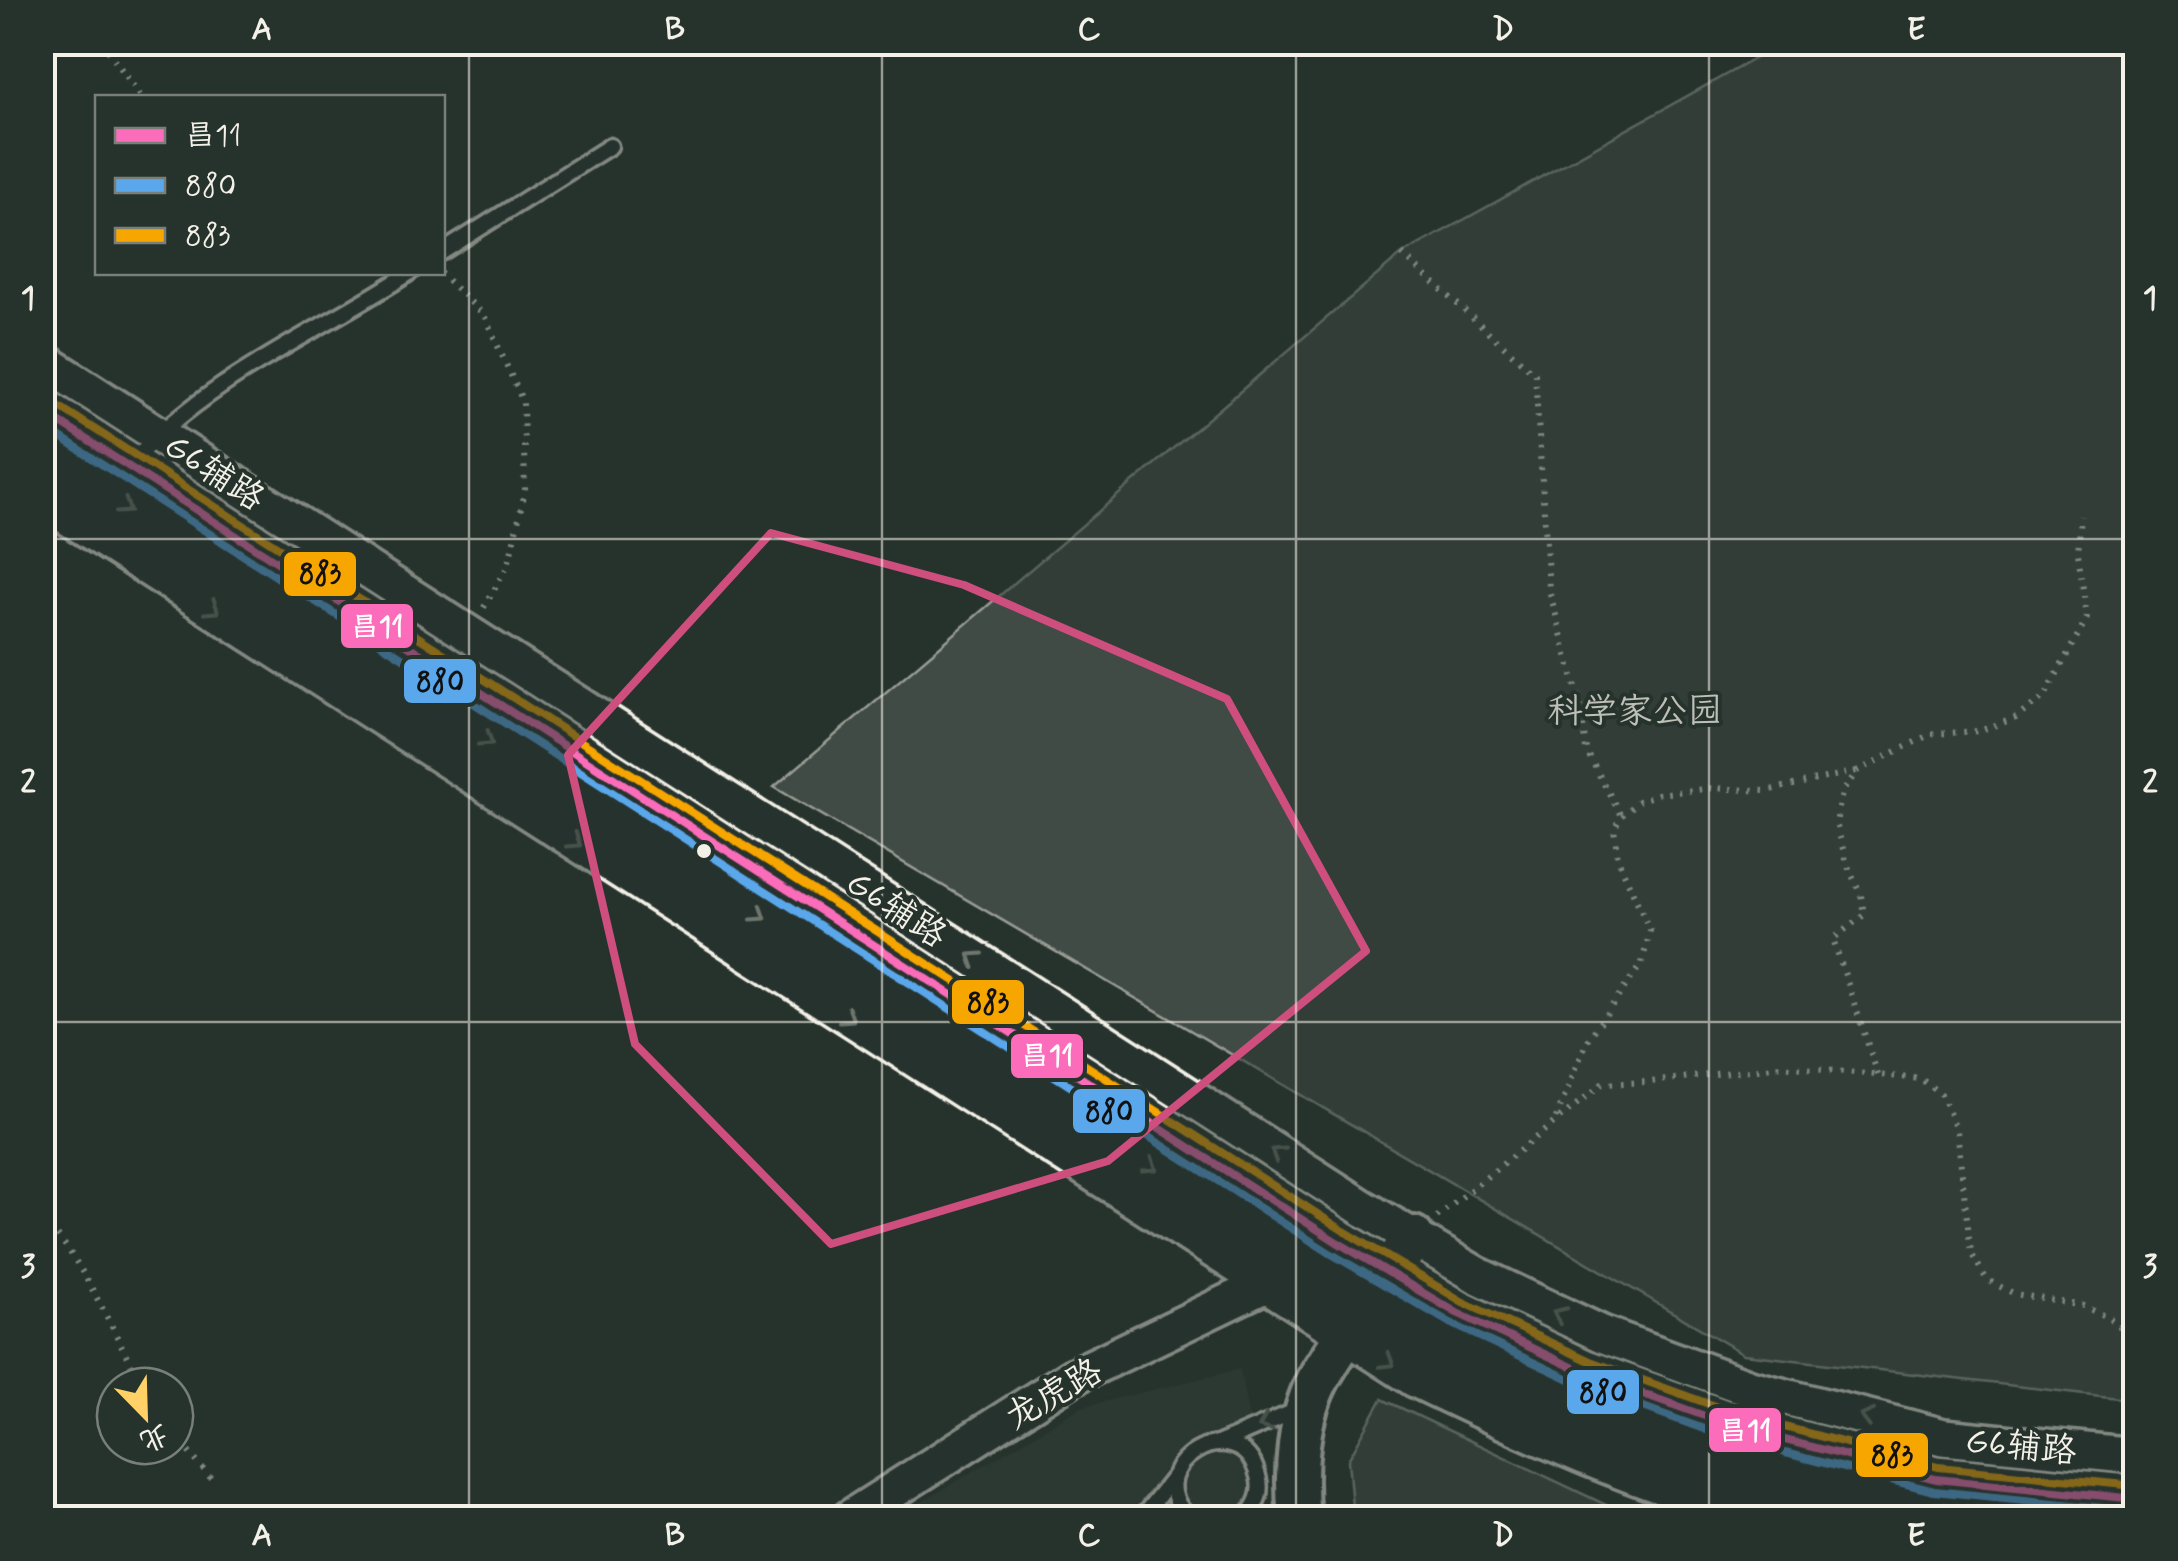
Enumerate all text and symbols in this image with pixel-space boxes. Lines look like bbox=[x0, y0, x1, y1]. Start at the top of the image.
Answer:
text: A bbox=[252, 9, 272, 51]
text: B bbox=[665, 9, 685, 51]
text: C bbox=[1078, 9, 1101, 51]
text: D bbox=[1492, 9, 1514, 51]
text: E bbox=[1907, 9, 1926, 51]
legend bbox=[95, 95, 445, 275]
text: 昌11 bbox=[185, 117, 241, 156]
text: 880 bbox=[185, 167, 236, 206]
text: 883 bbox=[185, 217, 231, 256]
text: 1 bbox=[21, 278, 35, 320]
text: 1 bbox=[2143, 278, 2157, 320]
street label: G6辅路 bbox=[155, 423, 273, 522]
one-way arrow bbox=[114, 495, 132, 514]
line badge: 883 bbox=[282, 550, 358, 598]
text: 883 bbox=[299, 557, 342, 594]
one-way arrow bbox=[202, 597, 220, 616]
line badge: 昌11 bbox=[339, 602, 415, 650]
text: 昌11 bbox=[351, 610, 403, 647]
line badge: 880 bbox=[402, 657, 478, 705]
text: 880 bbox=[416, 665, 464, 702]
park label: 科学家公园 bbox=[1547, 689, 1723, 735]
one-way arrow bbox=[476, 727, 494, 746]
text: 2 bbox=[20, 762, 36, 804]
text: 2 bbox=[2142, 762, 2158, 804]
one-way arrow bbox=[564, 829, 582, 848]
unlabelled marker bbox=[694, 841, 714, 861]
street label: G6辅路 bbox=[837, 860, 955, 959]
one-way arrow bbox=[749, 903, 767, 922]
one-way arrow bbox=[967, 952, 985, 971]
line badge: 883 bbox=[950, 978, 1026, 1026]
text: 883 bbox=[967, 986, 1010, 1023]
one-way arrow bbox=[838, 1005, 856, 1024]
line badge: 昌11 bbox=[1009, 1032, 1085, 1080]
text: 昌11 bbox=[1021, 1039, 1073, 1076]
line badge: 880 bbox=[1071, 1087, 1147, 1135]
text: 880 bbox=[1085, 1095, 1133, 1132]
one-way arrow bbox=[1270, 1146, 1288, 1165]
one-way arrow bbox=[1141, 1154, 1159, 1173]
text: 3 bbox=[21, 1246, 36, 1288]
text: 3 bbox=[2143, 1246, 2158, 1288]
one-way arrow bbox=[1551, 1306, 1569, 1326]
street label: 龙虎路 bbox=[997, 1349, 1111, 1441]
one-way arrow bbox=[1377, 1349, 1395, 1368]
north arrow bbox=[95, 1366, 195, 1466]
line badge: 880 bbox=[1565, 1368, 1641, 1416]
text: 880 bbox=[1579, 1376, 1627, 1413]
line badge: 昌11 bbox=[1707, 1406, 1783, 1454]
one-way arrow bbox=[1859, 1408, 1876, 1429]
one-way arrow bbox=[1257, 1412, 1275, 1432]
text: 北 bbox=[134, 1414, 174, 1459]
text: 昌11 bbox=[1719, 1414, 1771, 1451]
street label: G6辅路 bbox=[1963, 1418, 2078, 1476]
line badge: 883 bbox=[1854, 1431, 1930, 1479]
text: 883 bbox=[1871, 1439, 1914, 1476]
text: A bbox=[252, 1515, 272, 1557]
text: B bbox=[665, 1515, 685, 1557]
text: C bbox=[1078, 1515, 1101, 1557]
text: D bbox=[1492, 1515, 1514, 1557]
text: E bbox=[1907, 1515, 1926, 1557]

